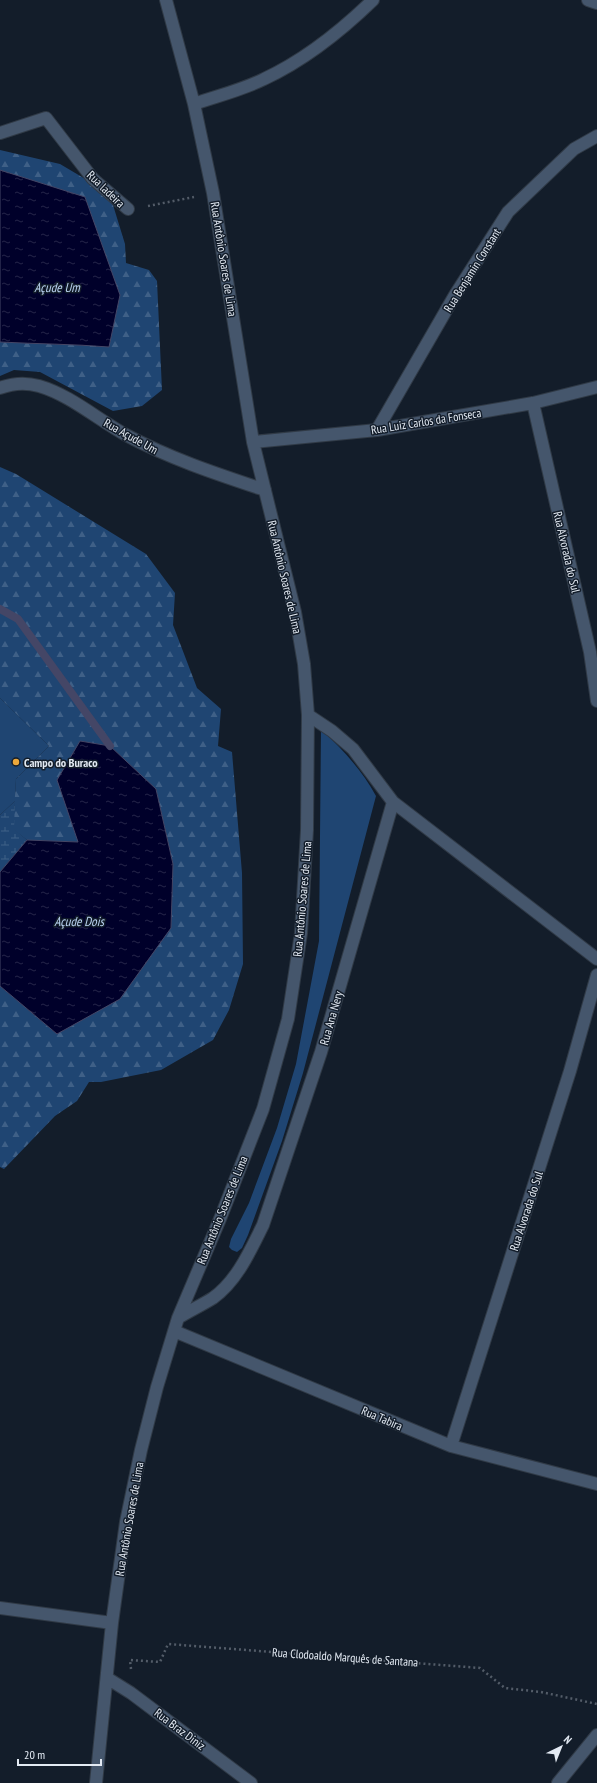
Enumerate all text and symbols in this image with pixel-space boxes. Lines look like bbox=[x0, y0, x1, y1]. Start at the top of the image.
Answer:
street label: Rua ladeira bbox=[84, 167, 128, 211]
street label: Rua Antônio Soares de Lima bbox=[208, 201, 240, 318]
street label: Rua Benjamin Constant bbox=[440, 225, 504, 315]
water label: Açude Um bbox=[34, 279, 81, 296]
street label: Rua Luiz Carlos da Fonseca bbox=[370, 405, 482, 437]
street label: Rua Açude Um bbox=[101, 415, 161, 457]
street label: Rua Alvorada do Sul bbox=[550, 510, 584, 594]
street label: Rua Antônio Soares de Lima bbox=[265, 519, 305, 635]
place label: Campo do Buraco bbox=[24, 755, 98, 770]
marker: Campo do Buraco bbox=[11, 757, 21, 767]
street label: Rua Antônio Soares de Lima bbox=[289, 840, 315, 957]
water label: Açude Dois bbox=[54, 913, 105, 930]
street label: Rua Ana Nery bbox=[316, 989, 346, 1047]
street label: Rua Antônio Soares de Lima bbox=[193, 1153, 251, 1266]
street label: Rua Alvorada do Sul bbox=[506, 1169, 546, 1253]
street label: Rua Tabira bbox=[359, 1403, 405, 1433]
street label: Rua Antônio Soares de Lima bbox=[112, 1460, 146, 1577]
street label: Rua Clodoaldo Marquês de Santana bbox=[271, 1644, 419, 1670]
street label: Rua Braz Diniz bbox=[152, 1705, 208, 1753]
north arrow bbox=[541, 1727, 581, 1767]
text: N bbox=[561, 1733, 575, 1747]
scale bar bbox=[18, 1741, 101, 1767]
text: 20 m bbox=[24, 1747, 45, 1762]

